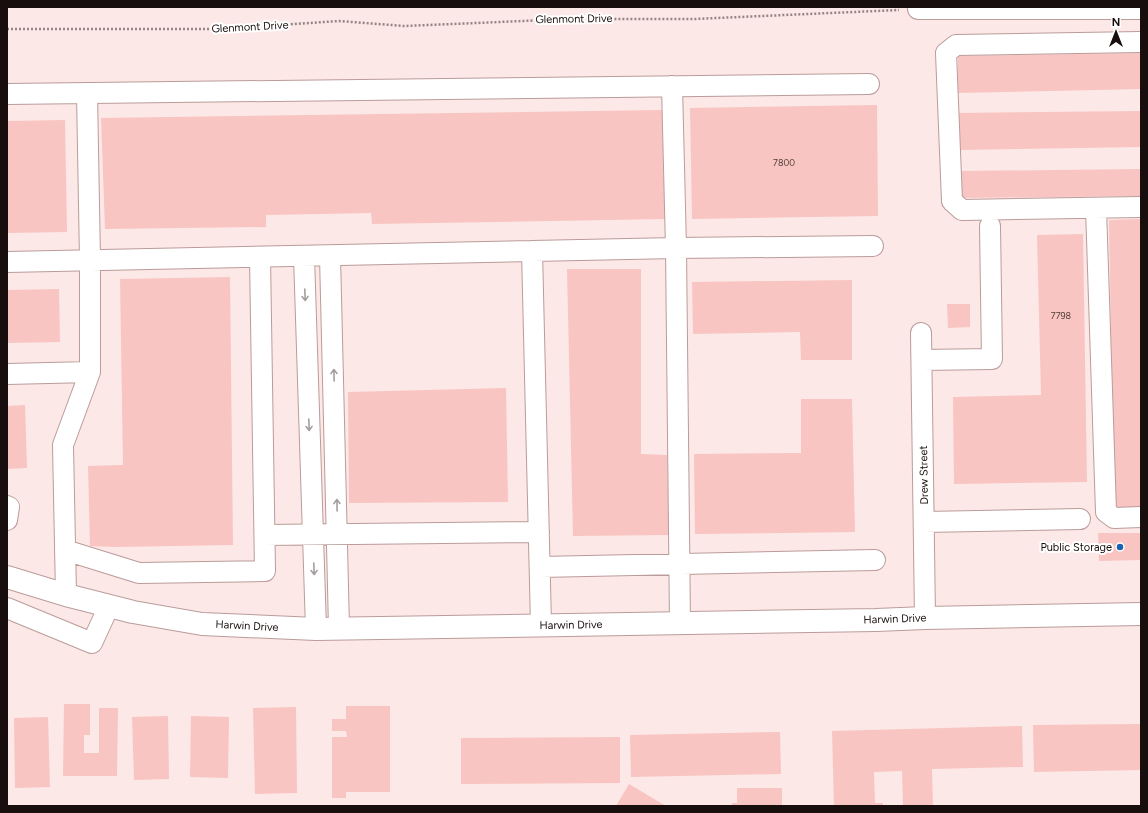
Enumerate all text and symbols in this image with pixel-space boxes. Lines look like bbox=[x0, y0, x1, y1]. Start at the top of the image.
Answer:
street label: Glenmont Drive bbox=[535, 12, 613, 26]
north arrow bbox=[1096, 12, 1136, 52]
text: N bbox=[1112, 16, 1120, 29]
street label: Glenmont Drive bbox=[211, 18, 289, 36]
house number: 7800 bbox=[773, 157, 795, 168]
one-way arrow bbox=[301, 288, 309, 301]
house number: 7798 bbox=[1051, 310, 1072, 321]
one-way arrow bbox=[330, 369, 337, 382]
one-way arrow bbox=[306, 418, 313, 431]
street label: Drew Street bbox=[917, 445, 931, 505]
one-way arrow bbox=[333, 499, 341, 512]
place label: Public Storage bbox=[1040, 541, 1112, 554]
marker: Public Storage bbox=[1115, 542, 1125, 552]
one-way arrow bbox=[310, 562, 318, 575]
street label: Harwin Drive bbox=[863, 611, 927, 627]
street label: Harwin Drive bbox=[215, 618, 279, 634]
street label: Harwin Drive bbox=[539, 618, 603, 632]

